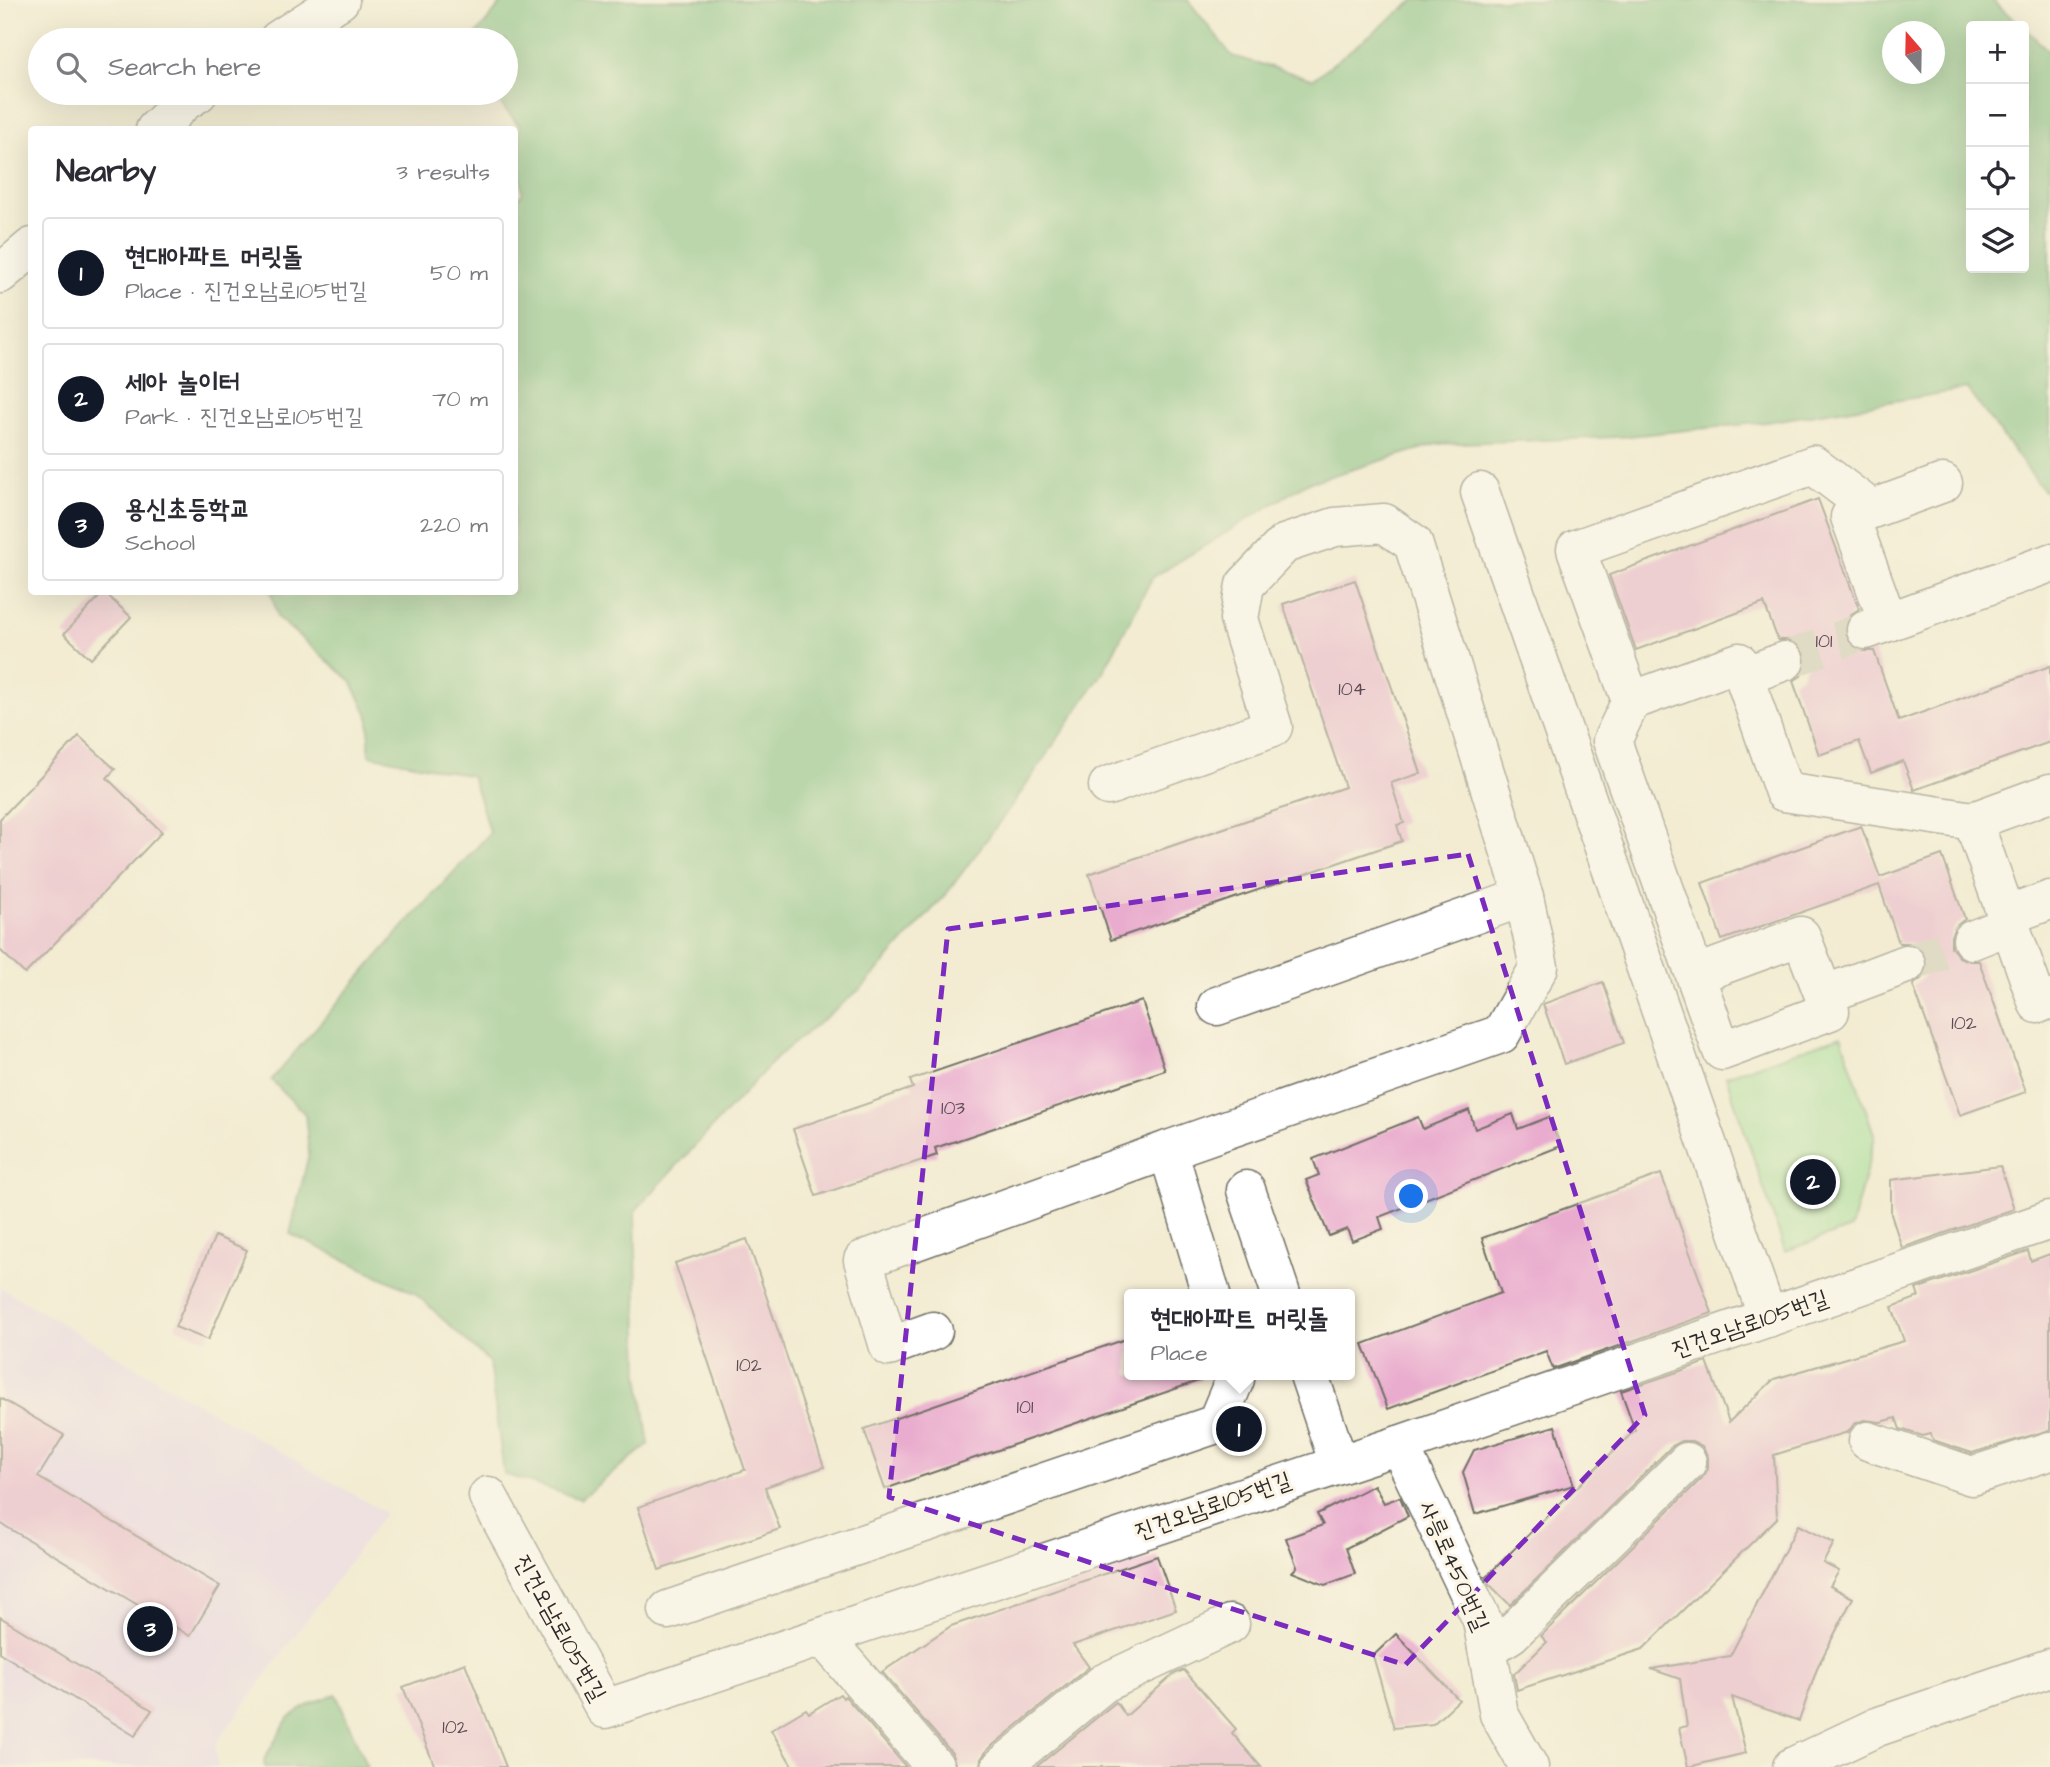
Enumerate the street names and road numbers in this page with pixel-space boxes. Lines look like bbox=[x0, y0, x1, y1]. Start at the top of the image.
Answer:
street label: 진건오남로105번길 bbox=[1668, 1282, 1832, 1366]
street label: 진건오남로105번길 bbox=[1131, 1464, 1295, 1548]
street label: 사릉로450번길 bbox=[1411, 1496, 1497, 1636]
street label: 진건오남로105번길 bbox=[506, 1549, 614, 1707]

